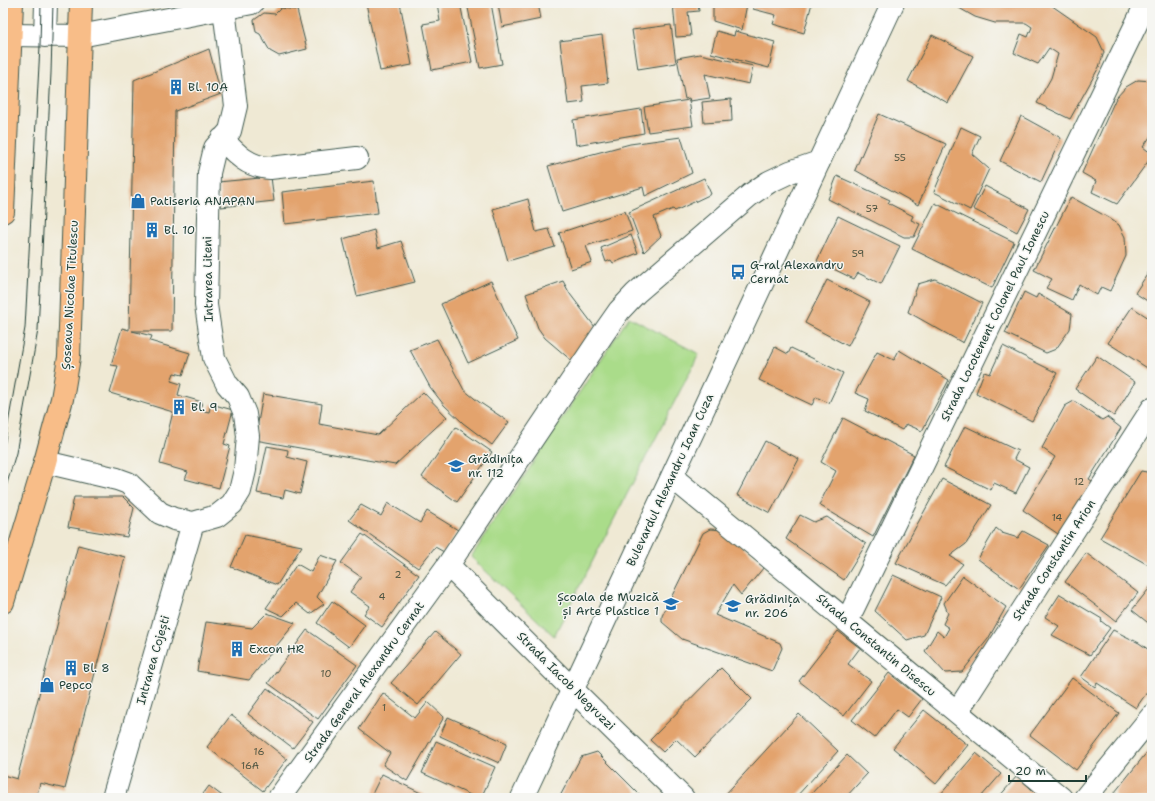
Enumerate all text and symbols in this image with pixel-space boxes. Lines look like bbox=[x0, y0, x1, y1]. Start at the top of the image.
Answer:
building icon: Bl. 10A bbox=[167, 78, 185, 96]
place label: Bl. 10A bbox=[188, 79, 228, 95]
house number: 55 bbox=[894, 151, 906, 164]
shop icon: Patiseria ANAPAN bbox=[129, 192, 147, 210]
place label: Patiseria ANAPAN bbox=[150, 193, 255, 209]
house number: 57 bbox=[866, 202, 878, 215]
street label: Strada Locotenent Colonel Paul Ionescu bbox=[937, 208, 1053, 424]
street label: Șoseaua Nicolae Titulescu bbox=[58, 220, 82, 370]
building icon: Bl. 10 bbox=[143, 221, 161, 239]
place label: Bl. 10 bbox=[164, 222, 195, 238]
street label: Intrarea Liteni bbox=[199, 236, 217, 322]
house number: 59 bbox=[852, 247, 864, 260]
place label: G-ral Alexandru Cernat bbox=[750, 257, 843, 287]
bus stop icon: G-ral Alexandru Cernat bbox=[729, 263, 747, 281]
street label: Bulevardul Alexandru Ioan Cuza bbox=[623, 390, 717, 569]
building icon: Bl. 9 bbox=[170, 398, 188, 416]
place label: Bl. 9 bbox=[191, 399, 218, 415]
place label: Grădinița nr. 112 bbox=[468, 451, 524, 481]
school or university icon: Grădinița nr. 112 bbox=[447, 457, 465, 475]
house number: 12 bbox=[1074, 475, 1084, 488]
street label: Strada Constantin Arion bbox=[1009, 496, 1099, 624]
house number: 14 bbox=[1052, 511, 1062, 524]
house number: 2 bbox=[395, 568, 402, 581]
place label: Școala de Muzică și Arte Plastice 1 bbox=[557, 589, 660, 619]
house number: 4 bbox=[379, 590, 386, 603]
street label: Strada Constantin Disescu bbox=[813, 590, 939, 700]
place label: Grădinița nr. 206 bbox=[745, 591, 801, 621]
school or university icon: Școala de Muzică și Arte Plastice 1 bbox=[662, 595, 680, 613]
school or university icon: Grădinița nr. 206 bbox=[724, 597, 742, 615]
street label: Strada General Alexandru Cernat bbox=[300, 598, 428, 766]
street label: Intrarea Cojești bbox=[133, 614, 173, 706]
street label: Strada Iacob Negruzzi bbox=[513, 628, 619, 734]
building icon: Excon HR bbox=[228, 640, 246, 658]
place label: Excon HR bbox=[249, 641, 304, 657]
building icon: Bl. 8 bbox=[62, 659, 80, 677]
place label: Bl. 8 bbox=[83, 660, 110, 676]
house number: 10 bbox=[321, 667, 331, 680]
shop icon: Pepco bbox=[38, 676, 56, 694]
place label: Pepco bbox=[59, 677, 92, 693]
house number: 1 bbox=[382, 701, 386, 714]
house number: 16 bbox=[254, 745, 264, 758]
scale bar bbox=[1009, 757, 1086, 783]
house number: 16A bbox=[241, 759, 259, 772]
text: 20 m bbox=[1015, 763, 1046, 779]

